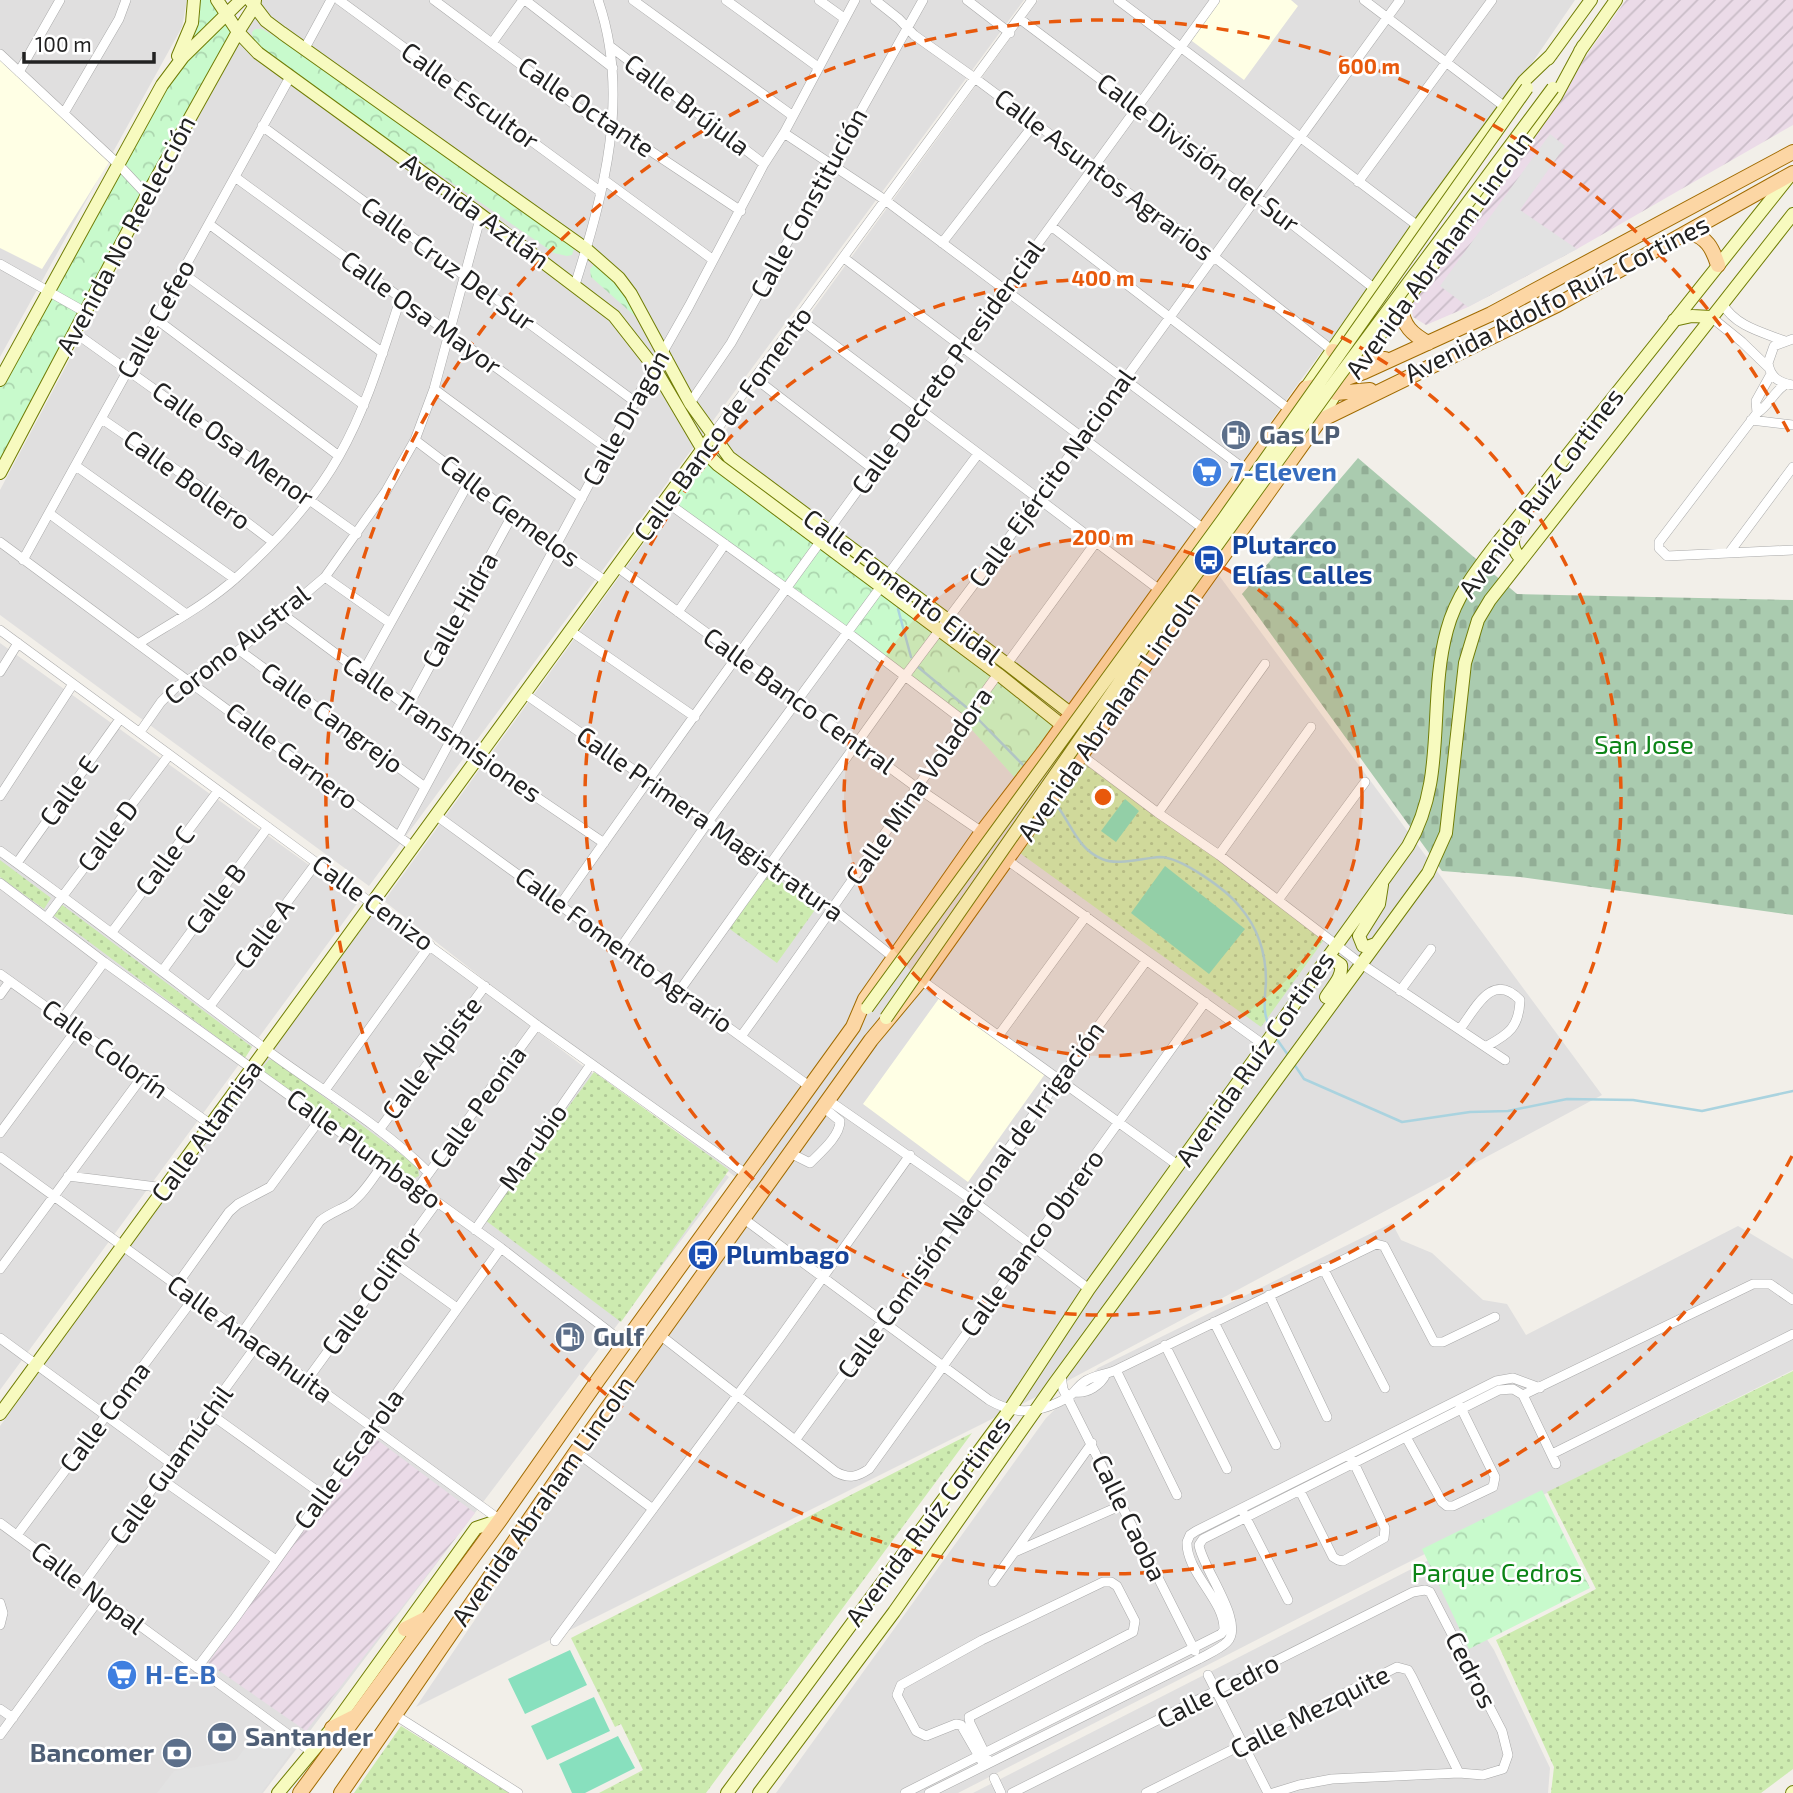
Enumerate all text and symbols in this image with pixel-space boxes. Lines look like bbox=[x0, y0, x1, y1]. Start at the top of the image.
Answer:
scale bar bbox=[24, 21, 154, 65]
text: 100 m bbox=[35, 31, 92, 56]
street label: Calle Escultor bbox=[396, 35, 546, 155]
street label: Calle Brújula bbox=[619, 47, 757, 161]
street label: Calle Octante bbox=[513, 49, 661, 163]
text: 600 m bbox=[1338, 53, 1400, 78]
street label: Calle División del Sur bbox=[1092, 66, 1306, 238]
street label: Calle Asuntos Agrarios bbox=[989, 81, 1221, 266]
street label: Calle Constitución bbox=[743, 102, 873, 303]
street label: Avenida No Reelección bbox=[49, 110, 201, 359]
street label: Avenida Abraham Lincoln bbox=[1338, 125, 1538, 384]
street label: Avenida Aztlán bbox=[396, 146, 556, 274]
street label: Calle Cruz Del Sur bbox=[356, 189, 542, 336]
street label: Avenida Adolfo Ruíz Cortines bbox=[1399, 207, 1714, 388]
street label: Calle Decreto Presidencial bbox=[844, 233, 1050, 499]
street label: Calle Osa Mayor bbox=[336, 243, 508, 380]
street label: Calle Cefeo bbox=[109, 253, 200, 383]
text: 400 m bbox=[1072, 265, 1134, 290]
street label: Calle Banco de Fomento bbox=[626, 300, 817, 546]
street label: Calle Dragón bbox=[575, 344, 675, 491]
street label: Calle Ejército Nacional bbox=[961, 362, 1141, 592]
street label: Calle Osa Menor bbox=[147, 374, 321, 512]
street label: Avenida Ruíz Cortines bbox=[1451, 381, 1629, 603]
fuel station icon: Gas LP bbox=[1219, 418, 1253, 452]
place label: Gas LP bbox=[1259, 418, 1340, 449]
street label: Calle Bollero bbox=[118, 422, 257, 535]
street label: Calle Gemelos bbox=[435, 447, 587, 572]
supermarket icon: 7-Eleven bbox=[1190, 455, 1224, 489]
place label: 7-Eleven bbox=[1230, 455, 1337, 486]
street label: Calle Fomento Ejidal bbox=[798, 501, 1008, 670]
text: 200 m bbox=[1072, 524, 1134, 549]
place label: Plutarco Elías Calles bbox=[1232, 528, 1373, 589]
bus stop icon: Plutarco Elías Calles bbox=[1192, 543, 1226, 577]
street label: Calle Hidra bbox=[414, 546, 503, 673]
street label: Corono Austral bbox=[157, 577, 315, 710]
street label: Avenida Abraham Lincoln bbox=[1010, 584, 1206, 846]
street label: Calle Banco Central bbox=[698, 620, 902, 780]
street label: Calle Transmisiones bbox=[338, 648, 548, 808]
street label: Calle Cangrejo bbox=[256, 655, 410, 779]
street label: Calle Mina Voladora bbox=[838, 680, 998, 890]
street label: Calle Carnero bbox=[221, 695, 365, 815]
street label: Calle Primera Magistratura bbox=[571, 719, 850, 927]
park label: San Jose bbox=[1594, 728, 1694, 759]
street label: Calle E bbox=[32, 749, 104, 831]
centre of rings bbox=[1091, 785, 1115, 809]
street label: Calle D bbox=[70, 793, 144, 877]
street label: Calle C bbox=[128, 819, 200, 901]
street label: Calle Cenizo bbox=[307, 847, 441, 956]
street label: Calle B bbox=[178, 857, 251, 940]
street label: Calle Fomento Agrario bbox=[510, 859, 740, 1038]
street label: Calle A bbox=[226, 892, 299, 974]
street label: Avenida Ruíz Cortines bbox=[1168, 945, 1340, 1171]
street label: Calle Alpiste bbox=[374, 989, 487, 1125]
street label: Calle Colorín bbox=[37, 992, 175, 1104]
street label: Calle Comisión Nacional de Irrigación bbox=[830, 1015, 1110, 1384]
street label: Calle Peonia bbox=[422, 1039, 532, 1173]
street label: Calle Altamisa bbox=[144, 1053, 268, 1207]
street label: Calle Plumbago bbox=[282, 1081, 448, 1214]
street label: Marubio bbox=[491, 1097, 573, 1195]
street label: Calle Banco Obrero bbox=[952, 1142, 1109, 1342]
street label: Calle Coliflor bbox=[314, 1220, 428, 1360]
bus stop icon: Plumbago bbox=[686, 1238, 720, 1272]
place label: Plumbago bbox=[726, 1238, 850, 1269]
street label: Calle Anacahuita bbox=[162, 1267, 340, 1408]
fuel station icon: Gulf bbox=[553, 1320, 587, 1354]
place label: Gulf bbox=[593, 1320, 646, 1351]
street label: Calle Coma bbox=[52, 1354, 156, 1478]
street label: Avenida Abraham Lincoln bbox=[444, 1369, 640, 1631]
street label: Calle Guamúchil bbox=[102, 1378, 238, 1550]
street label: Calle Escarola bbox=[286, 1382, 409, 1534]
street label: Avenida Ruíz Cortines bbox=[838, 1409, 1016, 1631]
street label: Calle Caoba bbox=[1086, 1449, 1174, 1586]
street label: Calle Nopal bbox=[26, 1534, 152, 1640]
park label: Parque Cedros bbox=[1412, 1556, 1582, 1587]
street label: Cedros bbox=[1440, 1626, 1505, 1713]
street label: Calle Cedro bbox=[1151, 1646, 1284, 1734]
street label: Calle Mezquite bbox=[1225, 1657, 1394, 1764]
supermarket icon: H-E-B bbox=[105, 1658, 139, 1692]
place label: H-E-B bbox=[145, 1658, 216, 1689]
bank icon: Santander bbox=[205, 1720, 239, 1754]
place label: Santander bbox=[245, 1720, 373, 1751]
place label: Bancomer bbox=[30, 1736, 154, 1767]
bank icon: Bancomer bbox=[160, 1736, 194, 1770]

